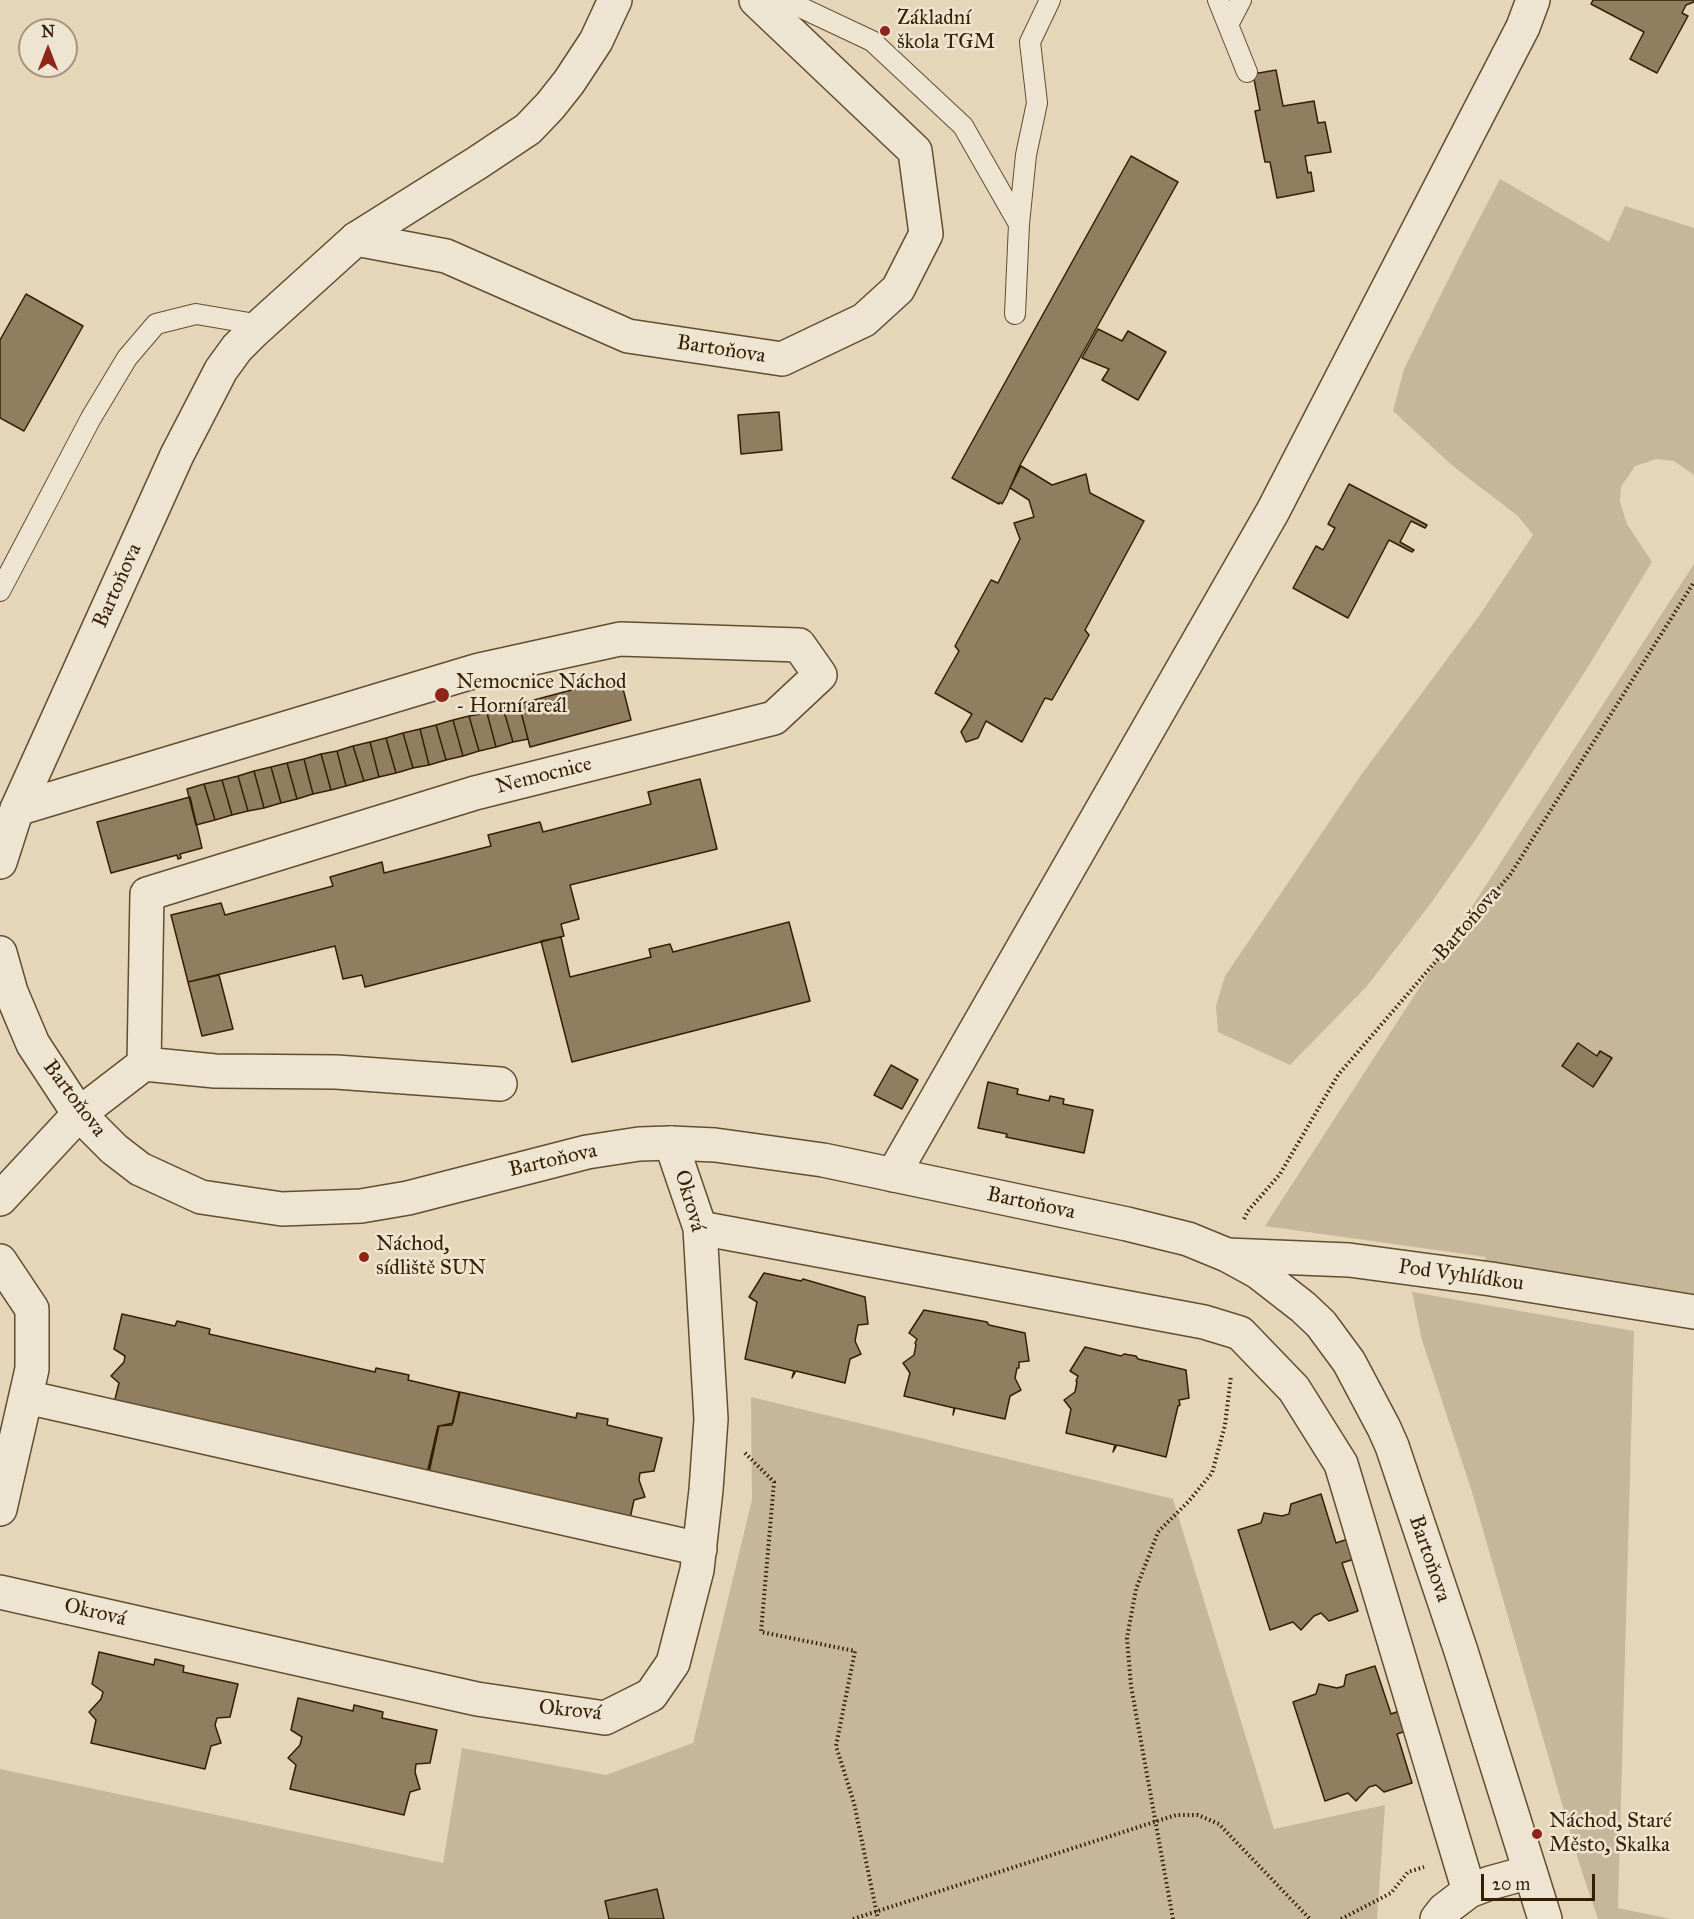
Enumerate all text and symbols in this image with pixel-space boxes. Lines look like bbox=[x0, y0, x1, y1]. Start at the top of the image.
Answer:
place label: Základní škola TGM bbox=[897, 6, 995, 56]
north arrow bbox=[18, 18, 78, 78]
text: N bbox=[41, 22, 55, 41]
marker: Základní škola TGM bbox=[878, 24, 892, 38]
street label: Bartoňova bbox=[675, 331, 767, 369]
street label: Bartoňova bbox=[88, 540, 148, 632]
place label: Nemocnice Náchod - Horní areál bbox=[456, 670, 627, 720]
marker: Nemocnice Náchod - Horní areál bbox=[433, 686, 451, 704]
street label: Nemocnice bbox=[493, 752, 595, 800]
street label: Bartoňova bbox=[1429, 882, 1507, 966]
street label: Bartoňova bbox=[37, 1056, 111, 1142]
street label: Bartoňova bbox=[506, 1139, 600, 1183]
street label: Okrová bbox=[668, 1167, 710, 1235]
street label: Bartoňova bbox=[985, 1182, 1077, 1226]
place label: Náchod, sídliště SUN bbox=[376, 1232, 486, 1282]
marker: Náchod, sídliště SUN bbox=[357, 1250, 371, 1264]
street label: Pod Vyhlídkou bbox=[1397, 1255, 1525, 1297]
street label: Bartoňova bbox=[1402, 1513, 1456, 1605]
street label: Okrová bbox=[62, 1594, 128, 1632]
street label: Okrová bbox=[537, 1695, 603, 1727]
place label: Náchod, Staré Město, Skalka bbox=[1549, 1809, 1672, 1859]
marker: Náchod, Staré Město, Skalka bbox=[1530, 1827, 1544, 1841]
scale bar bbox=[1484, 1862, 1598, 1900]
text: 20 m bbox=[1492, 1873, 1530, 1895]

